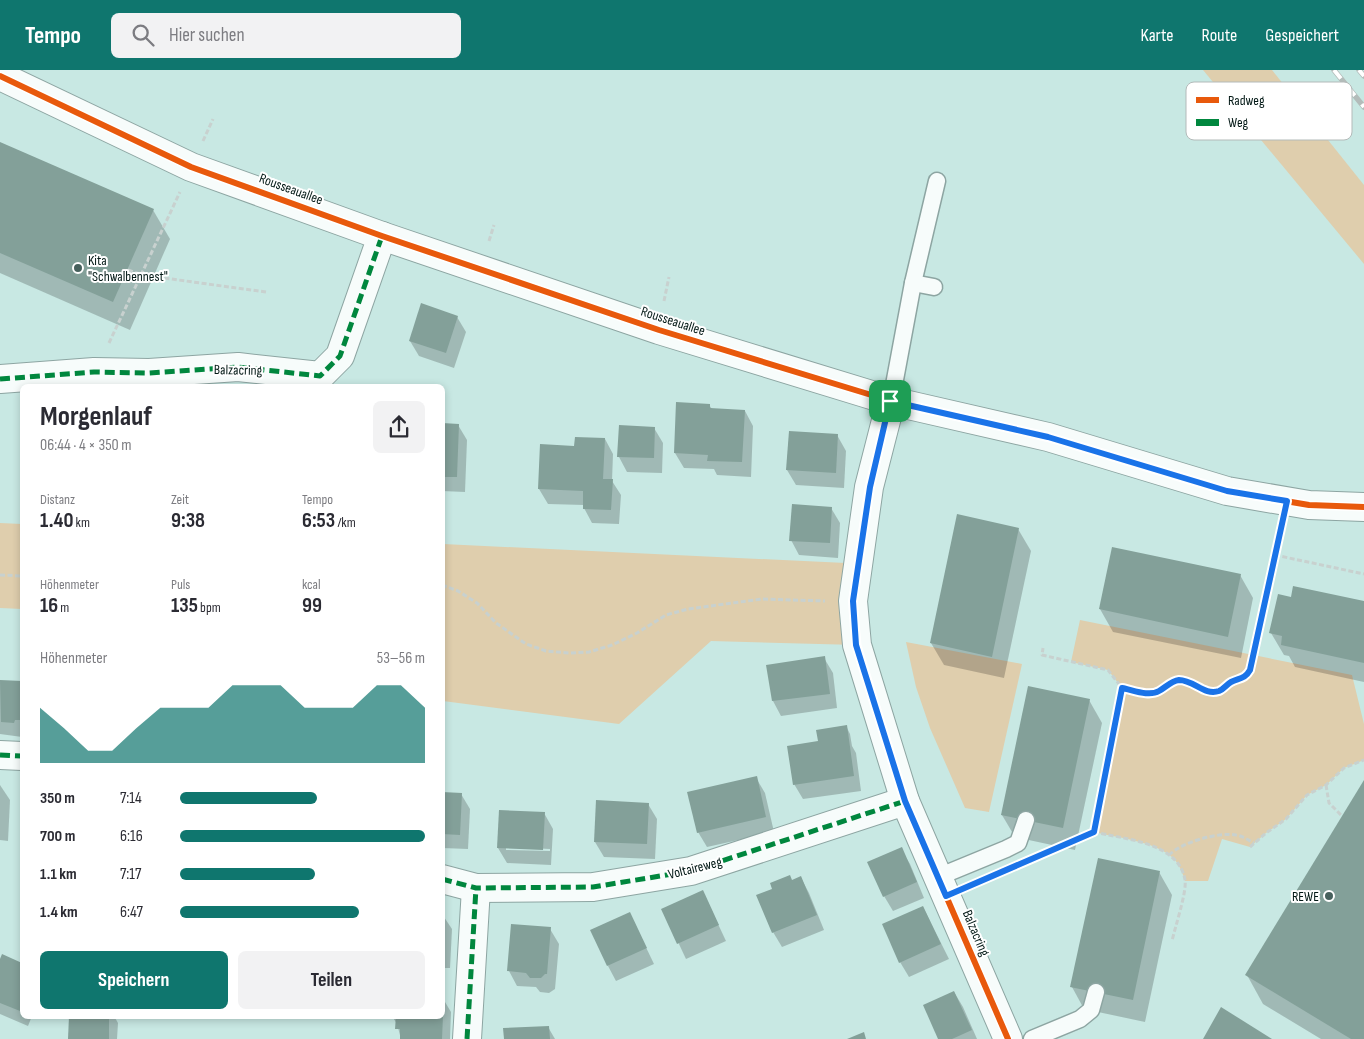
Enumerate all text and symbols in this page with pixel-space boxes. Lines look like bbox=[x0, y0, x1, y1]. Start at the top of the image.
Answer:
search box bbox=[111, 13, 461, 58]
text: Tempo bbox=[25, 21, 81, 50]
icon: search bbox=[129, 21, 157, 49]
text: Hier suchen bbox=[169, 24, 245, 47]
text: Karte bbox=[1141, 25, 1174, 46]
text: Route bbox=[1202, 25, 1237, 46]
text: Gespeichert bbox=[1265, 25, 1339, 46]
legend bbox=[1186, 82, 1352, 140]
text: Radweg bbox=[1228, 92, 1265, 109]
text: Weg bbox=[1228, 114, 1249, 131]
street label: Rousseauallee bbox=[257, 170, 325, 208]
place label: Kita "Schwalbennest" bbox=[88, 252, 168, 285]
marker: Kita "Schwalbennest" bbox=[72, 262, 84, 274]
street label: Rousseauallee bbox=[639, 303, 707, 339]
street label: Balzacring bbox=[214, 361, 263, 379]
pin bbox=[869, 380, 911, 422]
icon: arrive bbox=[876, 387, 904, 415]
text: Morgenlauf bbox=[40, 400, 152, 433]
button: share bbox=[373, 401, 425, 453]
text: 06:44 · 4 × 350 m bbox=[40, 436, 132, 455]
text: Distanz bbox=[40, 491, 75, 508]
text: Zeit bbox=[171, 491, 189, 508]
text: Tempo bbox=[302, 491, 333, 508]
text: 1.40 bbox=[40, 508, 73, 533]
text: 9:38 bbox=[171, 508, 205, 533]
text: 6:53 bbox=[302, 508, 335, 533]
text: km bbox=[73, 514, 90, 531]
text: /km bbox=[335, 514, 356, 531]
text: Höhenmeter bbox=[40, 576, 99, 593]
text: Puls bbox=[171, 576, 190, 593]
text: kcal bbox=[302, 576, 321, 593]
text: 16 bbox=[40, 593, 58, 618]
text: 135 bbox=[171, 593, 198, 618]
text: 99 bbox=[302, 593, 322, 618]
text: m bbox=[58, 599, 69, 616]
text: bpm bbox=[198, 599, 221, 616]
text: Höhenmeter bbox=[40, 649, 107, 668]
text: 53–56 m bbox=[377, 649, 425, 668]
text: 350 m bbox=[40, 789, 75, 808]
text: 7:14 bbox=[120, 789, 142, 808]
text: 700 m bbox=[40, 827, 75, 846]
text: 6:16 bbox=[120, 827, 143, 846]
street label: Voltaireweg bbox=[666, 853, 724, 883]
text: 1.1 km bbox=[40, 865, 77, 884]
text: 7:17 bbox=[120, 865, 141, 884]
place label: REWE bbox=[1292, 888, 1319, 905]
marker: REWE bbox=[1323, 890, 1335, 902]
text: 1.4 km bbox=[40, 903, 78, 922]
text: 6:47 bbox=[120, 903, 143, 922]
street label: Balzacring bbox=[959, 907, 993, 959]
button: Speichern bbox=[40, 951, 228, 1009]
button: Teilen bbox=[238, 951, 425, 1009]

